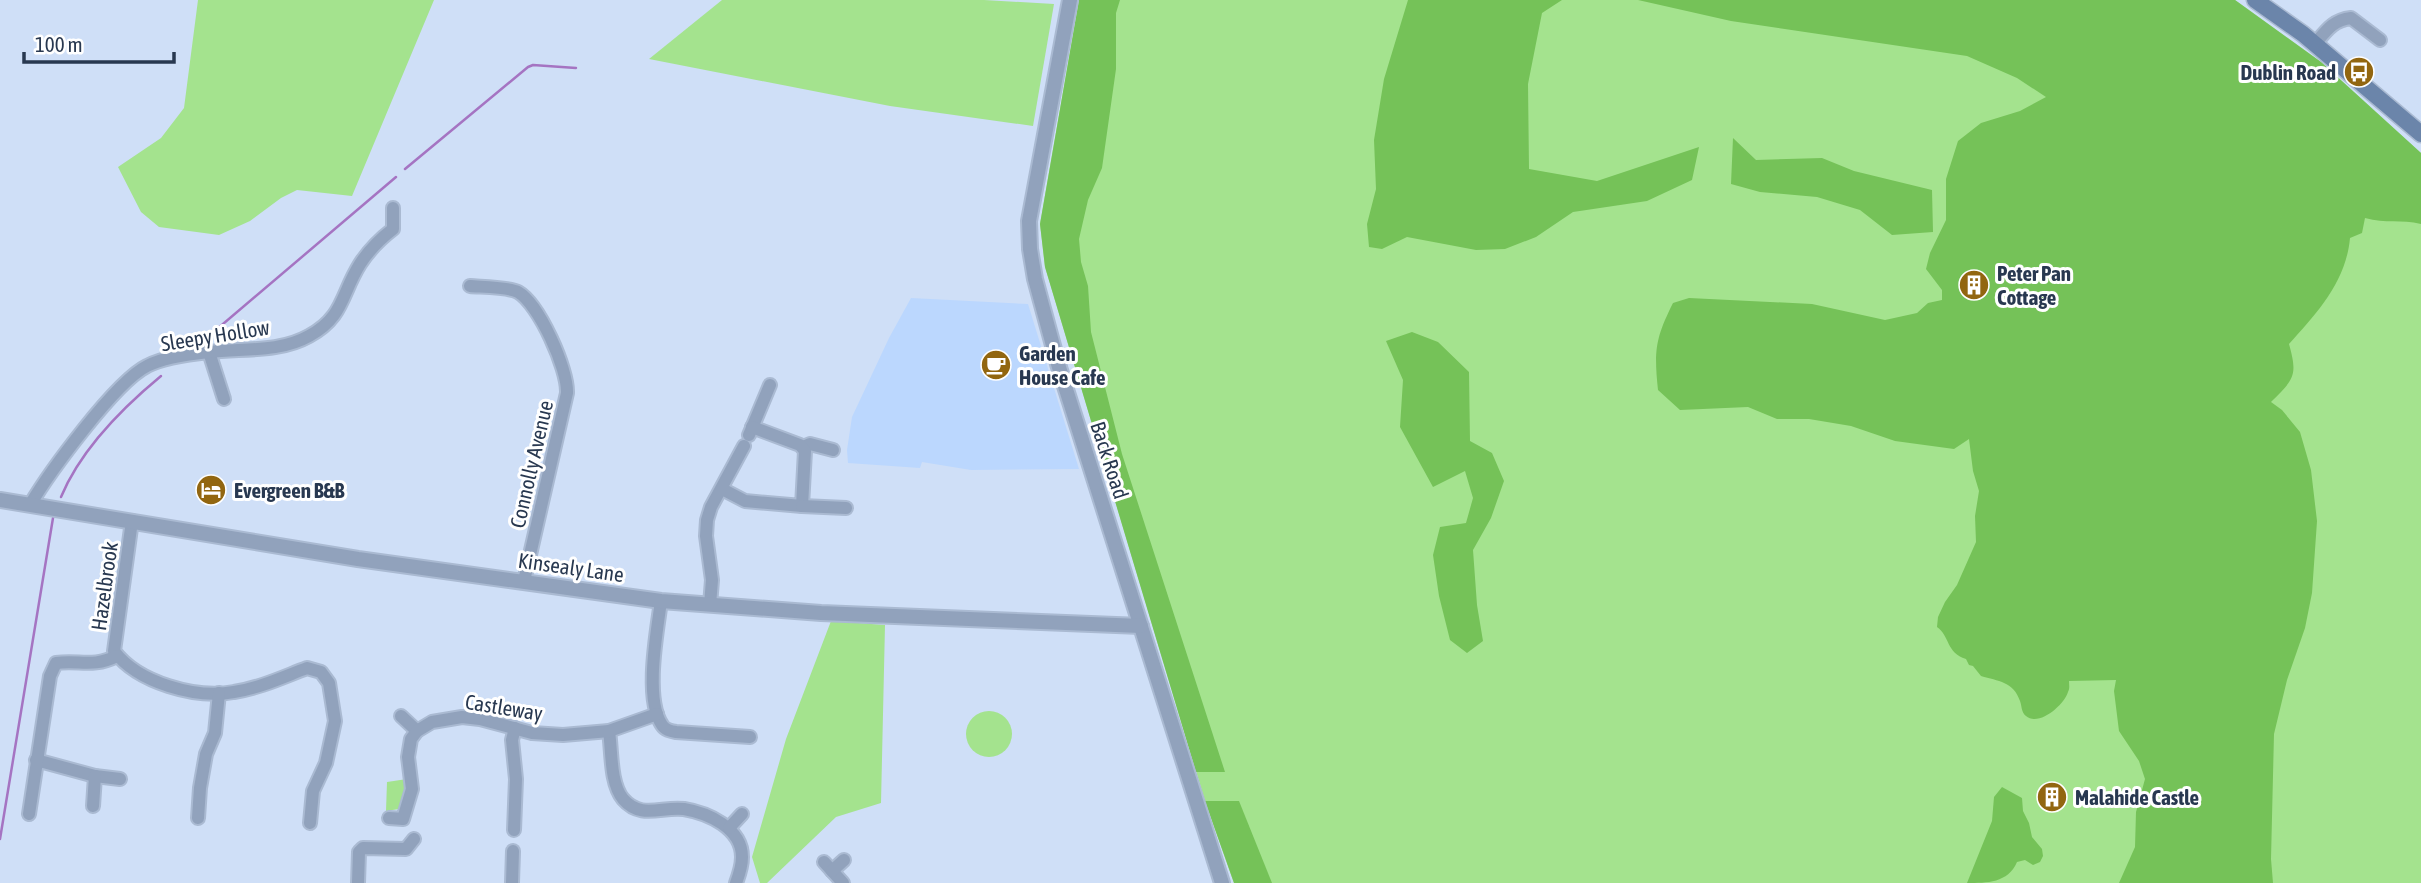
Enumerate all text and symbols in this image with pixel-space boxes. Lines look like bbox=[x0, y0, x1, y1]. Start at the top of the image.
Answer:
scale bar bbox=[24, 21, 175, 65]
text: 100 m bbox=[35, 32, 83, 56]
bus stop icon: Dublin Road bbox=[2342, 55, 2376, 89]
place label: Dublin Road bbox=[2241, 60, 2336, 84]
place label: Peter Pan Cottage bbox=[1997, 261, 2071, 309]
building icon: Peter Pan Cottage bbox=[1957, 268, 1991, 302]
street label: Sleepy Hollow bbox=[159, 315, 271, 355]
place label: Garden House Cafe bbox=[1019, 341, 1106, 389]
cafe icon: Garden House Cafe bbox=[979, 348, 1013, 382]
street label: Connolly Avenue bbox=[505, 398, 557, 530]
street label: Back Road bbox=[1086, 418, 1134, 502]
hotel icon: Evergreen B&B bbox=[194, 473, 228, 507]
place label: Evergreen B&B bbox=[234, 478, 345, 502]
street label: Hazelbrook bbox=[86, 540, 122, 632]
street label: Kinsealy Lane bbox=[517, 548, 625, 586]
street label: Castleway bbox=[464, 689, 545, 725]
building icon: Malahide Castle bbox=[2035, 780, 2069, 814]
place label: Malahide Castle bbox=[2075, 785, 2199, 809]

